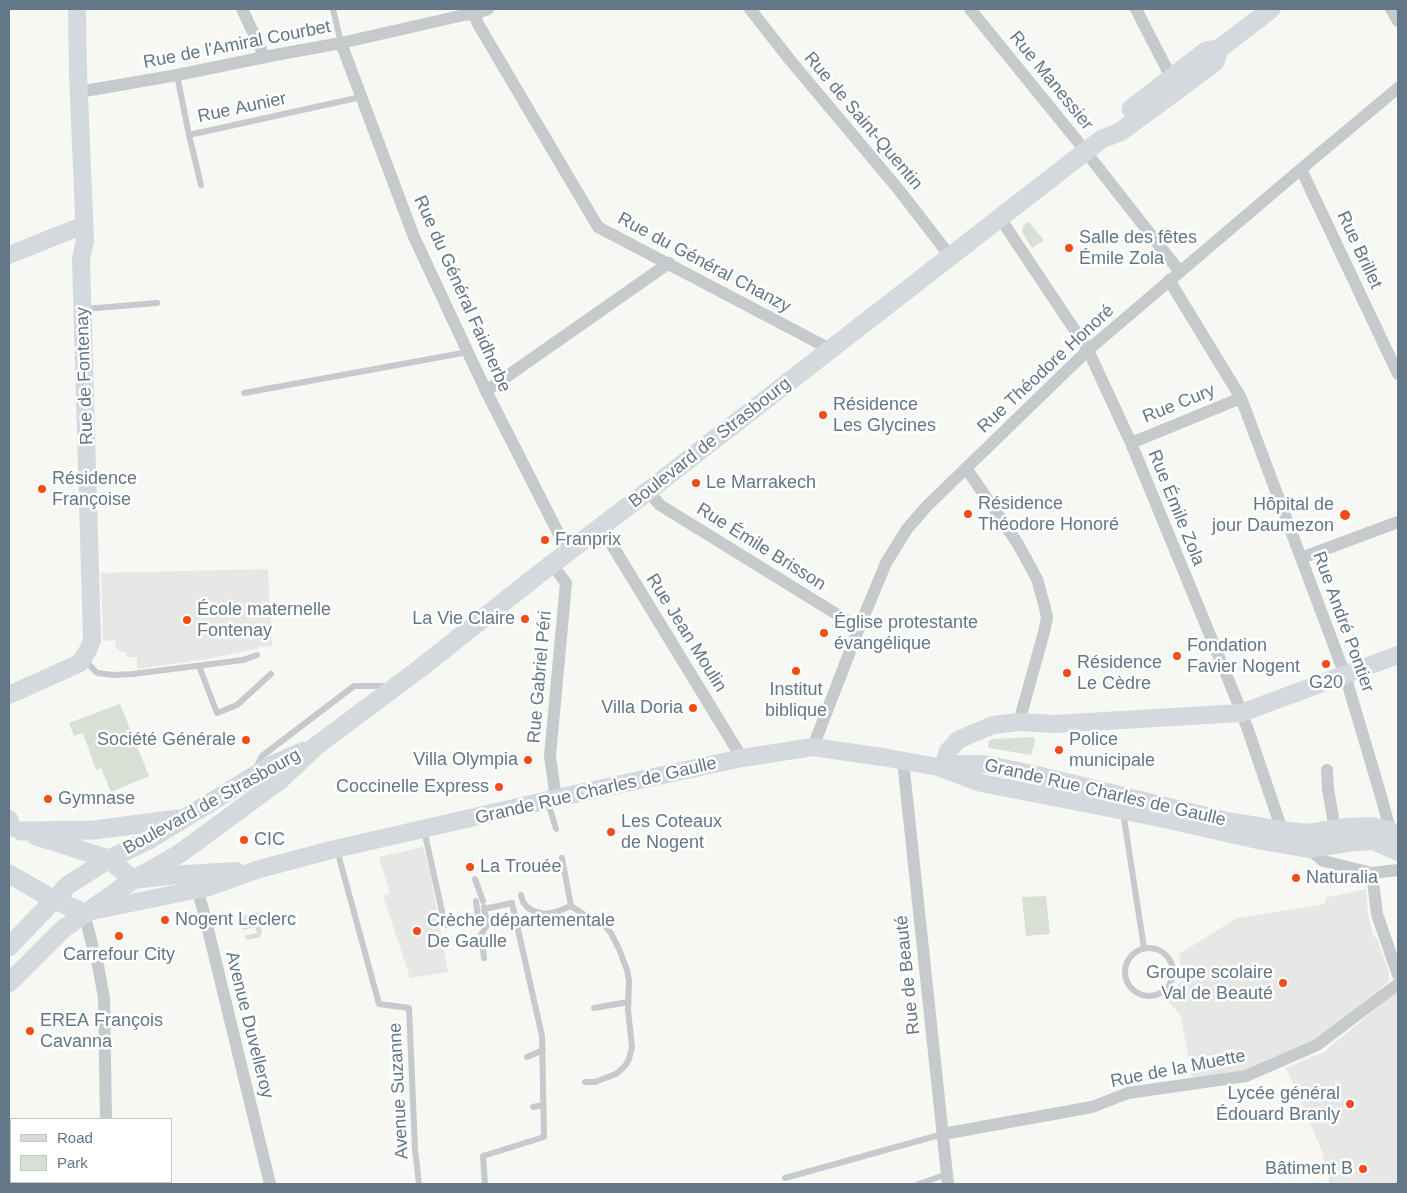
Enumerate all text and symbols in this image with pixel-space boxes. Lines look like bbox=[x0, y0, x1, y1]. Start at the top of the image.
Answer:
street label: Rue de l'Amiral Courbet bbox=[141, 16, 333, 74]
street label: Rue Manessier bbox=[1005, 27, 1097, 135]
street label: Rue de Saint-Quentin bbox=[799, 48, 927, 194]
street label: Rue Aunier bbox=[196, 88, 288, 128]
street label: Rue du Général Faidherbe bbox=[409, 192, 515, 396]
street label: Rue du Général Chanzy bbox=[614, 208, 794, 318]
street label: Rue Brillet bbox=[1332, 208, 1386, 292]
place label: Salle des fêtes Émile Zola bbox=[1079, 227, 1197, 270]
marker: Salle des fêtes Émile Zola bbox=[1063, 242, 1075, 254]
street label: Rue Théodore Honoré bbox=[973, 300, 1119, 438]
street label: Rue de Fontenay bbox=[72, 307, 98, 445]
street label: Boulevard de Strasbourg bbox=[625, 373, 795, 513]
street label: Rue Cury bbox=[1140, 380, 1218, 428]
place label: Résidence Les Glycines bbox=[833, 394, 936, 436]
marker: Résidence Les Glycines bbox=[817, 409, 829, 421]
street label: Rue Émile Zola bbox=[1143, 447, 1209, 569]
place label: Résidence Françoise bbox=[52, 468, 137, 510]
place label: Le Marrakech bbox=[706, 472, 816, 494]
marker: Le Marrakech bbox=[690, 477, 702, 489]
marker: Résidence Françoise bbox=[36, 483, 48, 495]
place label: Résidence Théodore Honoré bbox=[978, 493, 1119, 536]
place label: Hôpital de jour Daumezon bbox=[1212, 494, 1334, 536]
street label: Rue Émile Brisson bbox=[692, 499, 830, 595]
marker: Résidence Théodore Honoré bbox=[962, 508, 974, 520]
marker: Hôpital de jour Daumezon bbox=[1338, 508, 1352, 522]
place label: Franprix bbox=[555, 529, 621, 551]
marker: Franprix bbox=[539, 534, 551, 546]
street label: Rue André Pontier bbox=[1308, 549, 1378, 695]
street label: Rue Jean Moulin bbox=[641, 570, 731, 696]
place label: École maternelle Fontenay bbox=[197, 599, 331, 642]
place label: La Vie Claire bbox=[412, 608, 515, 630]
street label: Rue Gabriel Péri bbox=[523, 610, 557, 744]
place label: Église protestante évangélique bbox=[834, 612, 978, 654]
marker: La Vie Claire bbox=[519, 613, 531, 625]
marker: École maternelle Fontenay bbox=[181, 614, 193, 626]
marker: Église protestante évangélique bbox=[818, 627, 830, 639]
place label: Fondation Favier Nogent bbox=[1187, 635, 1300, 678]
marker: Fondation Favier Nogent bbox=[1171, 650, 1183, 662]
place label: Résidence Le Cèdre bbox=[1077, 652, 1162, 694]
marker: G20 bbox=[1320, 658, 1332, 670]
marker: Institut biblique bbox=[790, 665, 802, 677]
marker: Résidence Le Cèdre bbox=[1061, 667, 1073, 679]
place label: G20 bbox=[1309, 672, 1343, 694]
place label: Institut biblique bbox=[765, 679, 827, 722]
place label: Villa Doria bbox=[601, 697, 683, 719]
marker: Villa Doria bbox=[687, 702, 699, 714]
place label: Société Générale bbox=[97, 729, 236, 751]
place label: Police municipale bbox=[1069, 729, 1155, 772]
marker: Société Générale bbox=[240, 734, 252, 746]
street label: Boulevard de Strasbourg bbox=[120, 744, 304, 860]
marker: Police municipale bbox=[1053, 744, 1065, 756]
place label: Villa Olympia bbox=[413, 749, 518, 771]
street label: Grande Rue Charles de Gaulle bbox=[473, 753, 719, 829]
marker: Villa Olympia bbox=[522, 754, 534, 766]
street label: Grande Rue Charles de Gaulle bbox=[982, 755, 1228, 831]
place label: Coccinelle Express bbox=[336, 776, 489, 798]
marker: Coccinelle Express bbox=[493, 781, 505, 793]
place label: Gymnase bbox=[58, 788, 135, 810]
marker: Gymnase bbox=[42, 793, 54, 805]
place label: Les Coteaux de Nogent bbox=[621, 811, 722, 854]
marker: Les Coteaux de Nogent bbox=[605, 826, 617, 838]
place label: CIC bbox=[254, 829, 285, 851]
marker: CIC bbox=[238, 834, 250, 846]
place label: La Trouée bbox=[480, 856, 561, 878]
marker: La Trouée bbox=[464, 861, 476, 873]
place label: Naturalia bbox=[1306, 867, 1378, 889]
marker: Naturalia bbox=[1290, 872, 1302, 884]
place label: Nogent Leclerc bbox=[175, 909, 296, 931]
place label: Crèche départementale De Gaulle bbox=[427, 910, 615, 952]
marker: Nogent Leclerc bbox=[159, 914, 171, 926]
street label: Rue de Beauté bbox=[891, 914, 925, 1036]
marker: Crèche départementale De Gaulle bbox=[411, 925, 423, 937]
marker: Carrefour City bbox=[113, 930, 125, 942]
place label: Carrefour City bbox=[63, 944, 175, 966]
street label: Avenue Duvelleroy bbox=[220, 949, 278, 1101]
place label: Groupe scolaire Val de Beauté bbox=[1146, 962, 1273, 1004]
marker: Groupe scolaire Val de Beauté bbox=[1277, 977, 1289, 989]
place label: EREA François Cavanna bbox=[40, 1010, 163, 1052]
street label: Avenue Suzanne bbox=[385, 1022, 413, 1160]
marker: EREA François Cavanna bbox=[24, 1025, 36, 1037]
street label: Rue de la Muette bbox=[1109, 1045, 1247, 1093]
place label: Lycée général Édouard Branly bbox=[1216, 1083, 1340, 1126]
marker: Lycée général Édouard Branly bbox=[1344, 1098, 1356, 1110]
legend bbox=[10, 1118, 172, 1183]
text: Road bbox=[57, 1129, 93, 1146]
text: Park bbox=[57, 1154, 88, 1171]
place label: Bâtiment B bbox=[1265, 1158, 1353, 1180]
marker: Bâtiment B bbox=[1357, 1163, 1369, 1175]

